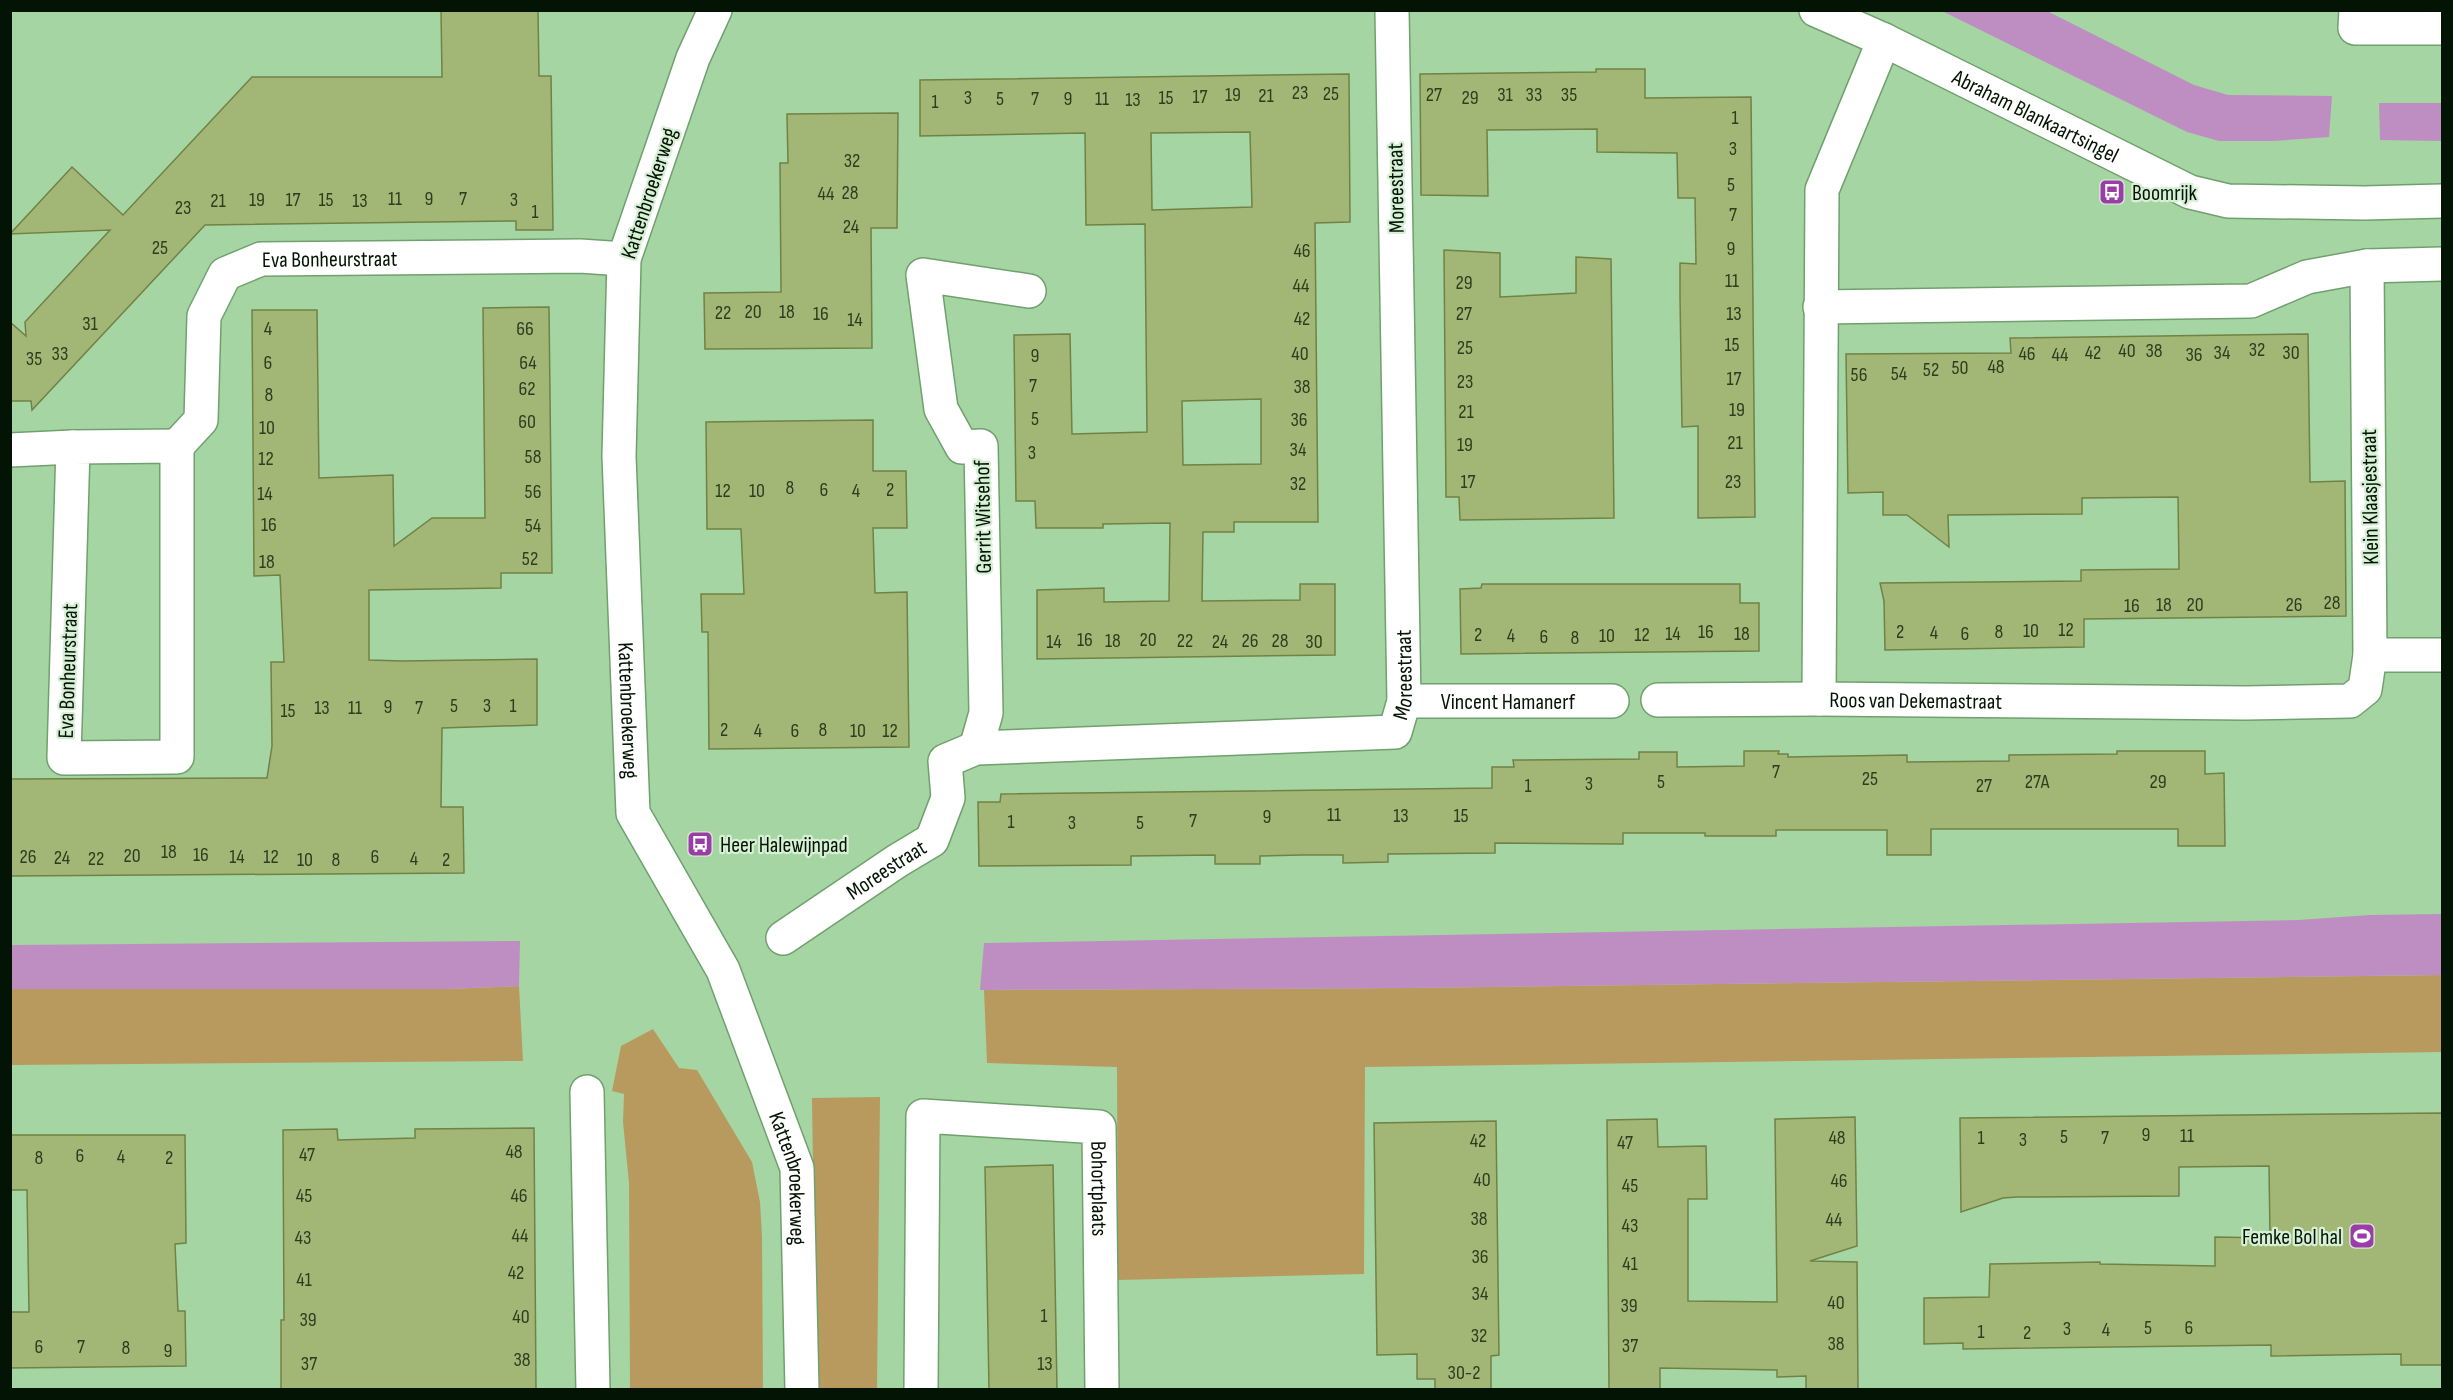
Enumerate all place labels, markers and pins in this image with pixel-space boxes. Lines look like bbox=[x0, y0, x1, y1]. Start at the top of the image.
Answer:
bus stop icon: Boomrijk bbox=[2097, 177, 2127, 207]
place label: Boomrijk bbox=[2132, 180, 2198, 207]
bus stop icon: Heer Halewijnpad bbox=[685, 829, 715, 859]
place label: Heer Halewijnpad bbox=[720, 832, 848, 859]
sports icon: Femke Bol hal bbox=[2347, 1221, 2377, 1251]
place label: Femke Bol hal bbox=[2242, 1224, 2342, 1251]

